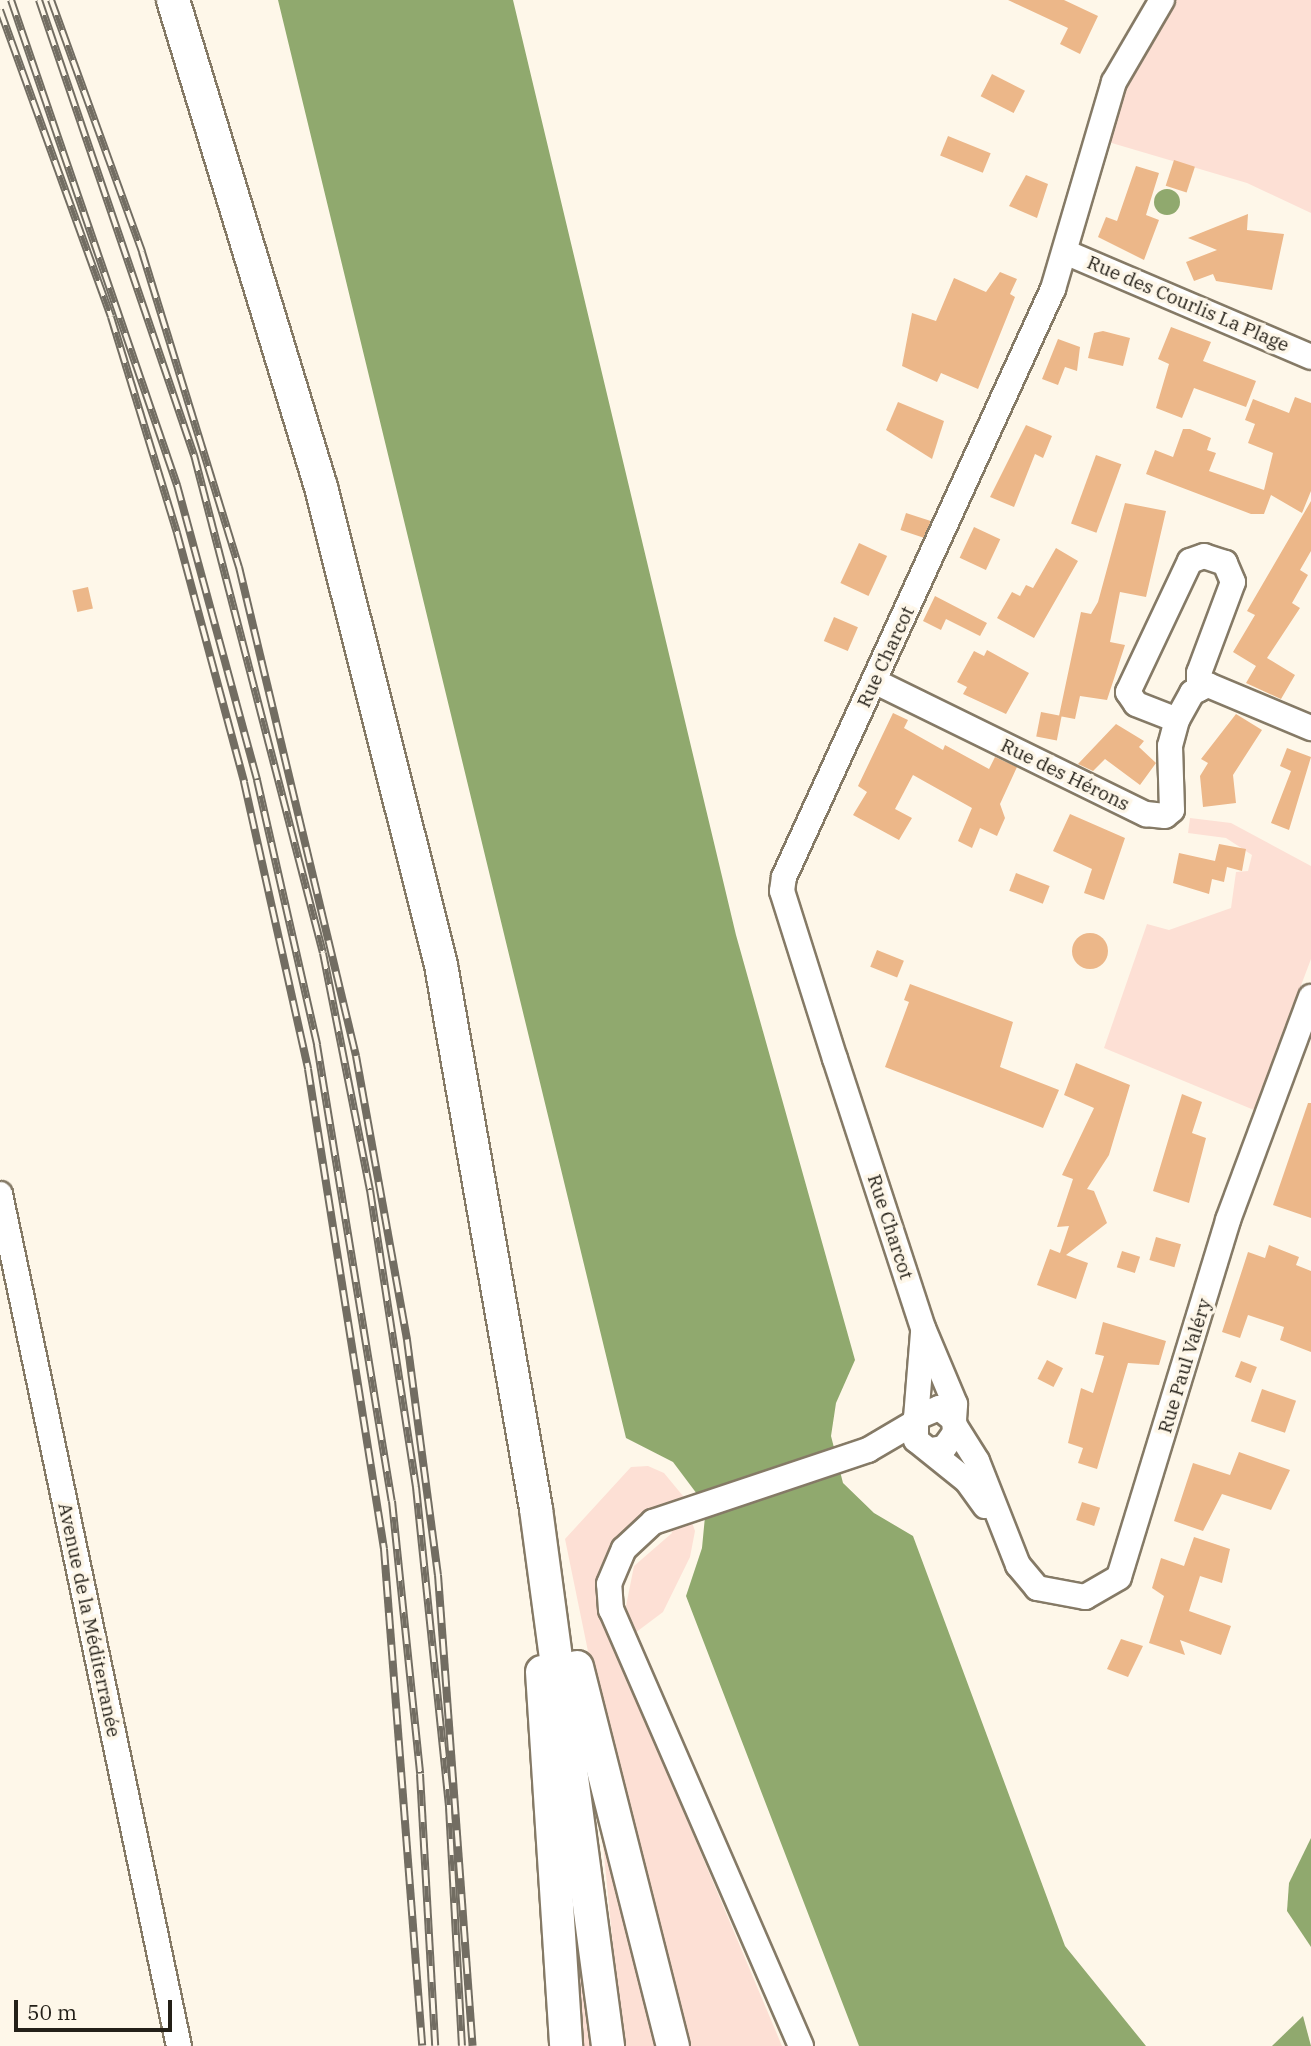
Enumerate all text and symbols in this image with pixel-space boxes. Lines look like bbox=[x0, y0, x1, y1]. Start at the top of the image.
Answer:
street label: Rue des Courlis La Plage bbox=[1084, 251, 1292, 357]
street label: Rue Charcot bbox=[853, 603, 919, 711]
street label: Rue des Hérons bbox=[997, 734, 1133, 816]
street label: Rue Charcot bbox=[862, 1172, 918, 1282]
street label: Rue Paul Valéry bbox=[1154, 1296, 1216, 1436]
street label: Avenue de la Méditerranée bbox=[53, 1501, 125, 1739]
scale bar bbox=[18, 1986, 175, 2030]
text: 50 m bbox=[27, 1998, 77, 2026]

